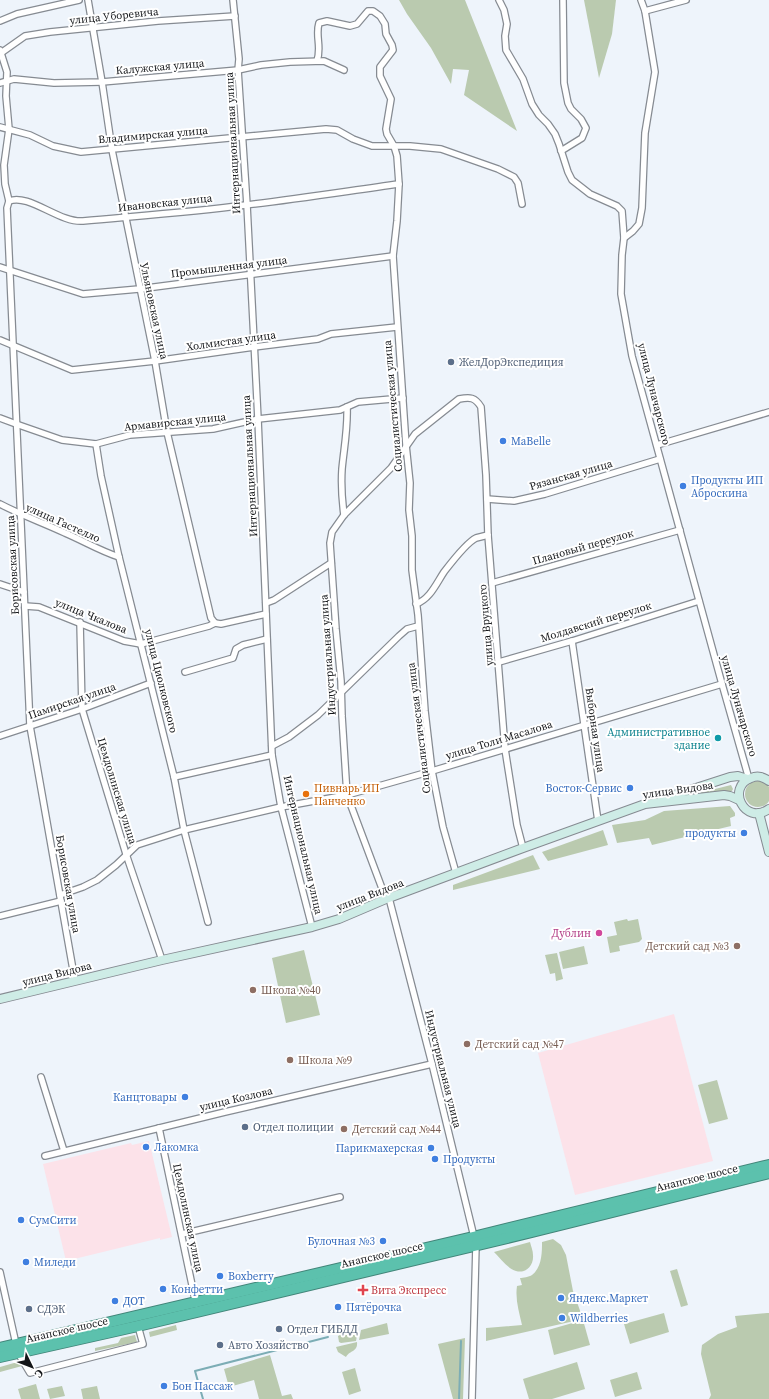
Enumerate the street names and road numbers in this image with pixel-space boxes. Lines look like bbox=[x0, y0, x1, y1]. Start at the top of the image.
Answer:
street label: улица Уборевича bbox=[69, 4, 160, 28]
street label: Калужская улица bbox=[115, 56, 205, 78]
street label: Интернациональная улица bbox=[222, 71, 244, 214]
street label: Владимирская улица bbox=[98, 123, 209, 147]
street label: Ивановская улица bbox=[117, 191, 213, 215]
street label: Промышленная улица bbox=[170, 252, 288, 282]
street label: Ульяновская улица bbox=[136, 261, 172, 361]
street label: Холмистая улица bbox=[185, 327, 277, 355]
street label: Социалистическая улица bbox=[380, 339, 406, 472]
street label: улица Луначарского bbox=[634, 341, 674, 447]
street label: Интернациональная улица bbox=[239, 394, 261, 537]
street label: Армавирская улица bbox=[123, 409, 227, 435]
street label: Рязанская улица bbox=[528, 456, 615, 494]
street label: улица Гастелло bbox=[23, 500, 103, 546]
street label: Борисовская улица bbox=[3, 515, 23, 615]
street label: Плановый переулок bbox=[531, 525, 635, 569]
street label: улица Вруцкого bbox=[475, 584, 497, 666]
street label: Индустриальная улица bbox=[316, 594, 340, 716]
street label: улица Чкалова bbox=[53, 595, 130, 637]
street label: Молдавский переулок bbox=[539, 598, 653, 646]
street label: улица Циолковского bbox=[141, 627, 181, 735]
street label: улица Луначарского bbox=[717, 654, 761, 758]
street label: Социалистическая улица bbox=[403, 661, 434, 794]
street label: Памирская улица bbox=[26, 679, 118, 723]
street label: Выборная улица bbox=[582, 687, 608, 774]
street label: улица Толи Масалова bbox=[444, 717, 555, 763]
street label: Цемдолинская улица bbox=[94, 736, 140, 846]
street label: Интернациональная улица bbox=[280, 774, 326, 916]
street label: улица Видова bbox=[642, 778, 715, 802]
street label: Борисовская улица bbox=[52, 834, 84, 935]
street label: улица Видова bbox=[334, 875, 406, 915]
street label: улица Видова bbox=[21, 958, 94, 990]
street label: Индустриальная улица bbox=[421, 1008, 465, 1130]
street label: улица Козлова bbox=[198, 1083, 274, 1115]
street label: Анапское шоссе bbox=[655, 1161, 740, 1195]
street label: Цемдолинская улица bbox=[169, 1162, 207, 1274]
street label: Анапское шоссе bbox=[340, 1238, 425, 1272]
street label: Анапское шоссе bbox=[25, 1313, 110, 1347]

